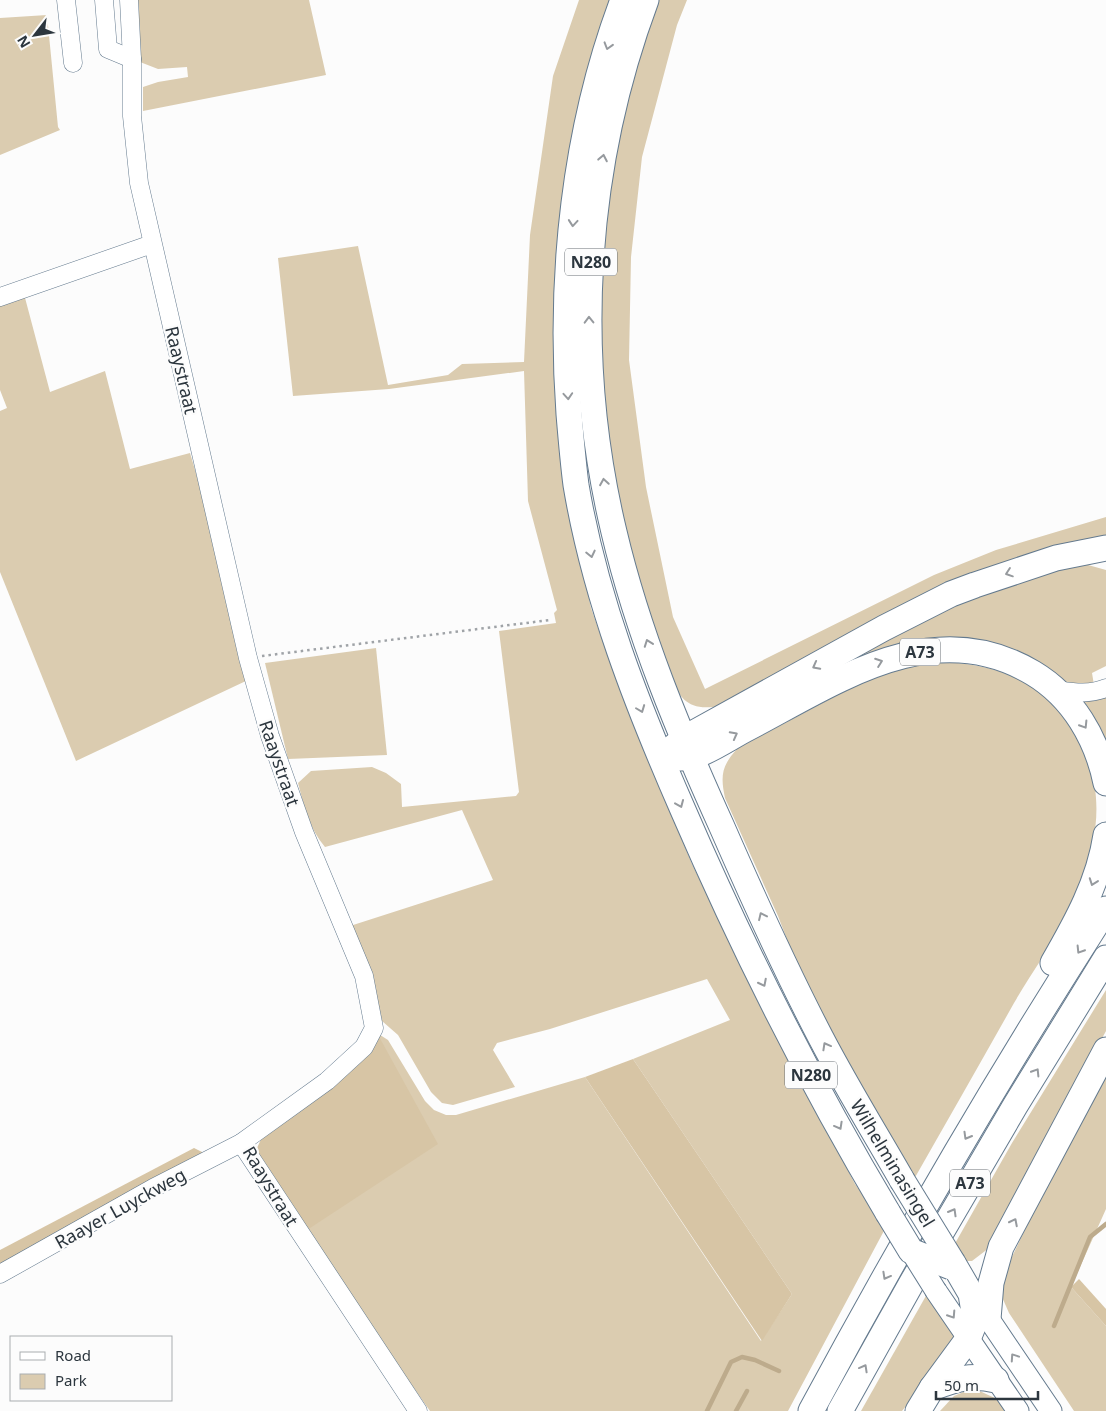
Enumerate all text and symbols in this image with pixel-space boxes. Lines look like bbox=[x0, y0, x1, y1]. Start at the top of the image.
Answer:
north arrow bbox=[10, 10, 60, 60]
text: N bbox=[12, 32, 35, 52]
one-way arrow bbox=[603, 42, 613, 50]
one-way arrow bbox=[598, 154, 608, 163]
one-way arrow bbox=[568, 219, 579, 227]
road number: N280 bbox=[565, 248, 617, 276]
one-way arrow bbox=[584, 316, 594, 324]
street label: Raaystraat bbox=[160, 324, 204, 417]
one-way arrow bbox=[562, 392, 573, 400]
one-way arrow bbox=[599, 477, 610, 485]
one-way arrow bbox=[585, 550, 596, 559]
one-way arrow bbox=[1005, 567, 1014, 577]
road number: A73 bbox=[900, 638, 940, 666]
one-way arrow bbox=[644, 640, 654, 648]
one-way arrow bbox=[875, 658, 883, 668]
one-way arrow bbox=[812, 659, 821, 669]
one-way arrow bbox=[635, 704, 645, 713]
street label: Raaystraat bbox=[254, 717, 306, 810]
one-way arrow bbox=[1077, 719, 1087, 728]
one-way arrow bbox=[729, 731, 738, 741]
one-way arrow bbox=[674, 799, 685, 808]
one-way arrow bbox=[1089, 877, 1099, 886]
one-way arrow bbox=[758, 912, 768, 921]
one-way arrow bbox=[1077, 944, 1086, 953]
one-way arrow bbox=[757, 977, 767, 986]
one-way arrow bbox=[822, 1043, 832, 1052]
road number: N280 bbox=[785, 1062, 837, 1088]
one-way arrow bbox=[1029, 1069, 1039, 1078]
street label: Wilhelminasingel bbox=[845, 1095, 941, 1231]
one-way arrow bbox=[833, 1121, 843, 1130]
one-way arrow bbox=[963, 1130, 973, 1139]
street label: Raaystraat bbox=[238, 1141, 305, 1231]
street label: Raayer Luyckweg bbox=[50, 1162, 190, 1254]
road number: A73 bbox=[950, 1170, 990, 1196]
one-way arrow bbox=[947, 1208, 957, 1217]
one-way arrow bbox=[1008, 1219, 1018, 1228]
one-way arrow bbox=[882, 1271, 892, 1280]
one-way arrow bbox=[946, 1309, 955, 1319]
legend bbox=[10, 1336, 172, 1401]
text: Road bbox=[55, 1345, 91, 1365]
one-way arrow bbox=[1010, 1353, 1020, 1362]
one-way arrow bbox=[858, 1365, 868, 1374]
scale bar bbox=[936, 1368, 1038, 1400]
text: Park bbox=[55, 1370, 87, 1390]
text: 50 m bbox=[944, 1375, 979, 1395]

